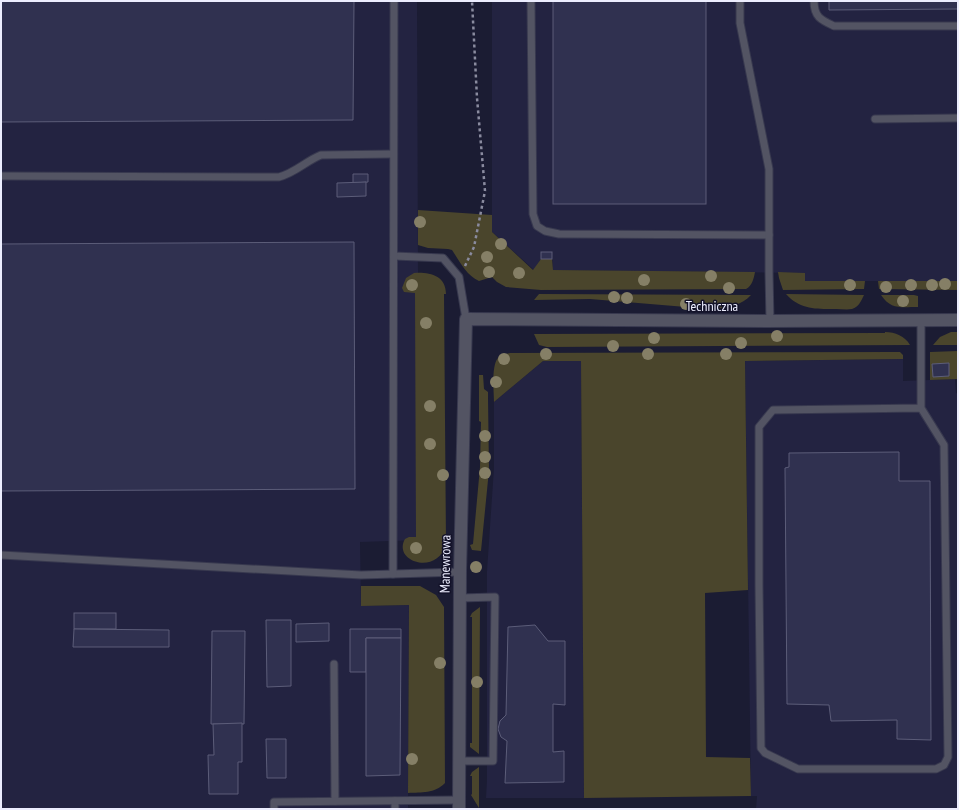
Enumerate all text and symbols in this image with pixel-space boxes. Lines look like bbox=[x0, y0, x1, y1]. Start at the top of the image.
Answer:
street label: Techniczna bbox=[686, 297, 738, 315]
street label: Manewrowa bbox=[435, 535, 455, 593]

